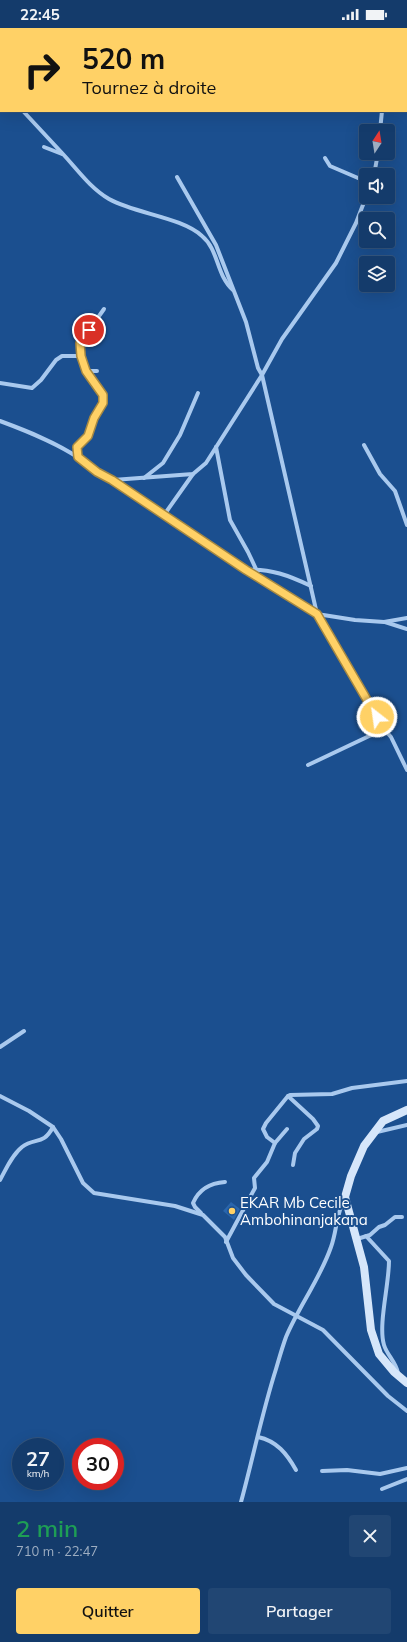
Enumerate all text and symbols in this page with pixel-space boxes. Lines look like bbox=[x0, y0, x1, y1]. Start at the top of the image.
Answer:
text: 22:45 bbox=[20, 5, 60, 24]
text: 520 m bbox=[82, 41, 165, 76]
icon: right bbox=[16, 44, 68, 96]
text: Tournez à droite bbox=[82, 76, 216, 99]
north arrow bbox=[359, 124, 395, 160]
map controls bbox=[359, 124, 395, 292]
button: sound bbox=[359, 168, 395, 204]
button: search bbox=[359, 212, 395, 248]
button: layers bbox=[359, 256, 395, 292]
pin bbox=[72, 313, 106, 347]
icon: arrive bbox=[78, 319, 100, 341]
position arrow bbox=[356, 696, 398, 738]
place label: EKAR Mb Cecile Ambohinanjakana bbox=[240, 1193, 368, 1229]
marker: EKAR Mb Cecile Ambohinanjakana bbox=[227, 1206, 237, 1216]
speed limit sign: 30 bbox=[72, 1438, 124, 1490]
text: 27 bbox=[26, 1446, 50, 1471]
text: km/h bbox=[27, 1467, 49, 1480]
text: 2 min bbox=[16, 1513, 78, 1543]
button: close bbox=[349, 1515, 391, 1557]
text: 710 m · 22:47 bbox=[16, 1543, 98, 1559]
button: Quitter bbox=[16, 1588, 200, 1634]
button: Partager bbox=[208, 1588, 391, 1634]

